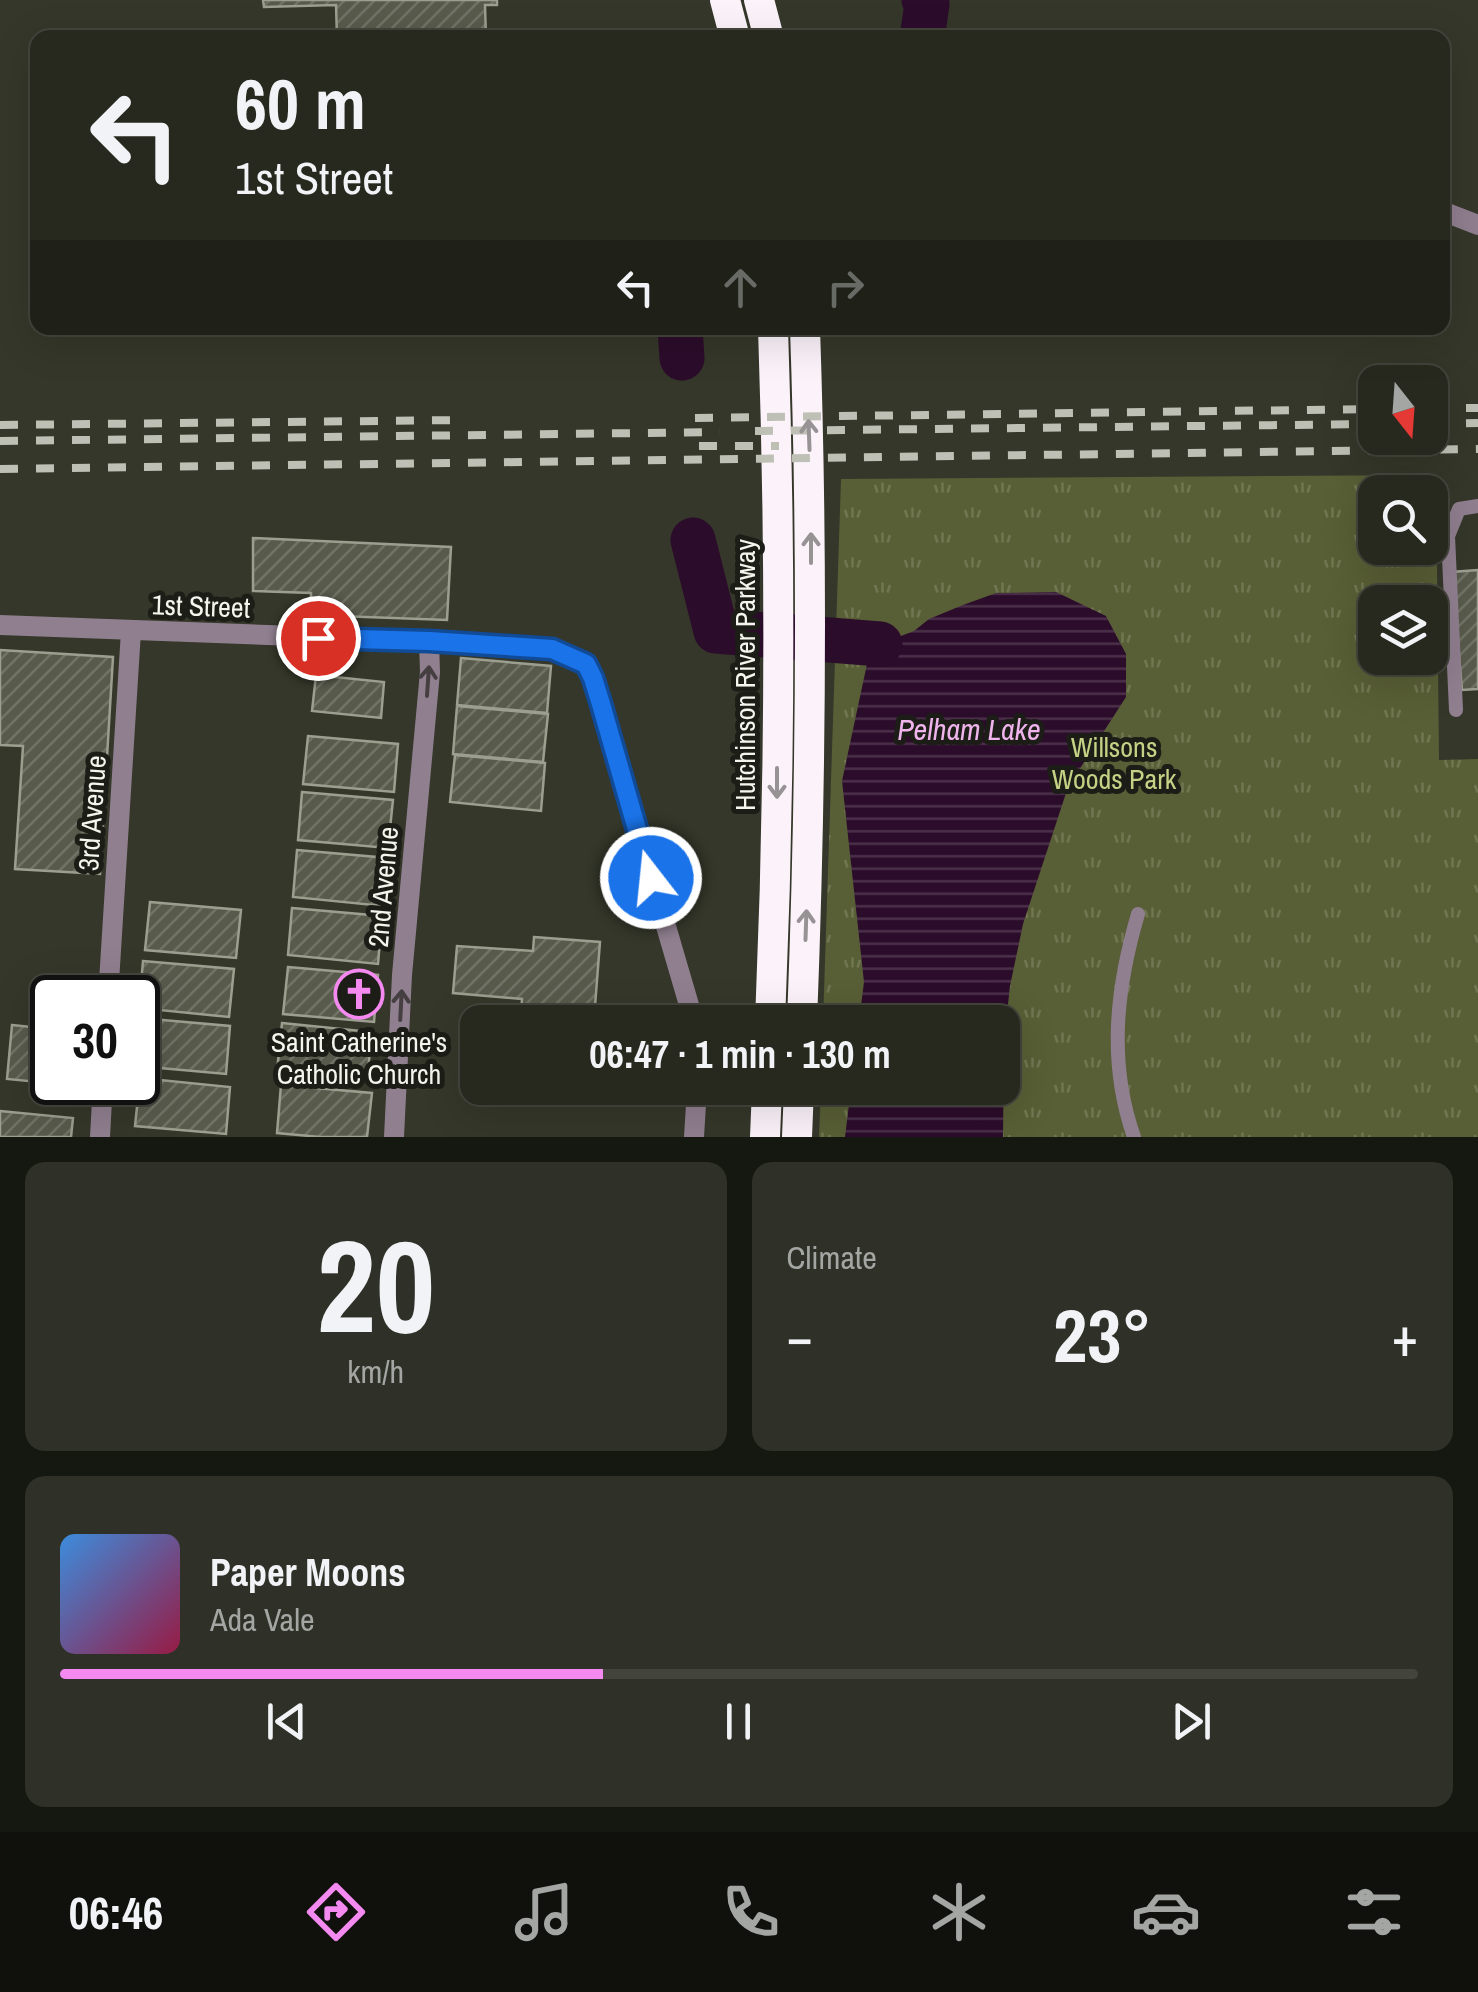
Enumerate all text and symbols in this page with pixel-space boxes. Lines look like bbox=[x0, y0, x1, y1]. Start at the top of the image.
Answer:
text: 60 m bbox=[235, 57, 366, 151]
icon: left bbox=[70, 70, 200, 200]
text: 1st Street bbox=[235, 147, 393, 208]
icon: left bbox=[608, 260, 663, 315]
icon: ahead bbox=[713, 260, 768, 315]
icon: right bbox=[818, 260, 873, 315]
north arrow bbox=[1358, 365, 1448, 455]
map controls bbox=[1358, 365, 1448, 675]
one-way arrow bbox=[799, 419, 818, 451]
button: search bbox=[1358, 475, 1448, 565]
one-way arrow bbox=[801, 533, 820, 565]
street label: Hutchinson River Parkway bbox=[726, 539, 764, 811]
street label: 1st Street bbox=[151, 585, 251, 627]
button: layers bbox=[1358, 585, 1448, 675]
pin bbox=[276, 596, 361, 681]
icon: arrive bbox=[291, 611, 346, 666]
one-way arrow bbox=[419, 665, 438, 697]
water label: Pelham Lake bbox=[897, 709, 1041, 749]
park label: Willsons Woods Park bbox=[1052, 728, 1177, 798]
street label: 3rd Avenue bbox=[69, 754, 115, 872]
one-way arrow bbox=[768, 766, 786, 799]
street label: 2nd Avenue bbox=[359, 825, 407, 949]
position arrow bbox=[599, 826, 703, 930]
one-way arrow bbox=[796, 910, 815, 942]
church icon: Saint Catherine's Catholic Church bbox=[333, 968, 385, 1020]
speed limit sign: 30 bbox=[30, 975, 160, 1105]
one-way arrow bbox=[392, 989, 411, 1021]
place label: Saint Catherine's Catholic Church bbox=[271, 1023, 447, 1093]
text: 06:47 · 1 min · 130 m bbox=[589, 1029, 891, 1080]
text: 20 bbox=[316, 1197, 435, 1373]
text: Climate bbox=[787, 1236, 877, 1279]
text: 23° bbox=[1053, 1284, 1151, 1385]
text: − bbox=[787, 1299, 813, 1373]
text: + bbox=[1392, 1299, 1418, 1373]
text: km/h bbox=[347, 1350, 404, 1393]
text: Paper Moons bbox=[210, 1547, 406, 1598]
text: Ada Vale bbox=[210, 1598, 315, 1641]
icon: previous bbox=[259, 1694, 314, 1749]
icon: pause bbox=[711, 1694, 766, 1749]
icon: next bbox=[1164, 1694, 1219, 1749]
icon: directions bbox=[301, 1877, 371, 1947]
icon: music bbox=[509, 1877, 579, 1947]
icon: phone bbox=[716, 1877, 786, 1947]
icon: climate bbox=[924, 1877, 994, 1947]
icon: car bbox=[1131, 1877, 1201, 1947]
icon: filters bbox=[1339, 1877, 1409, 1947]
text: 06:46 bbox=[69, 1882, 163, 1943]

